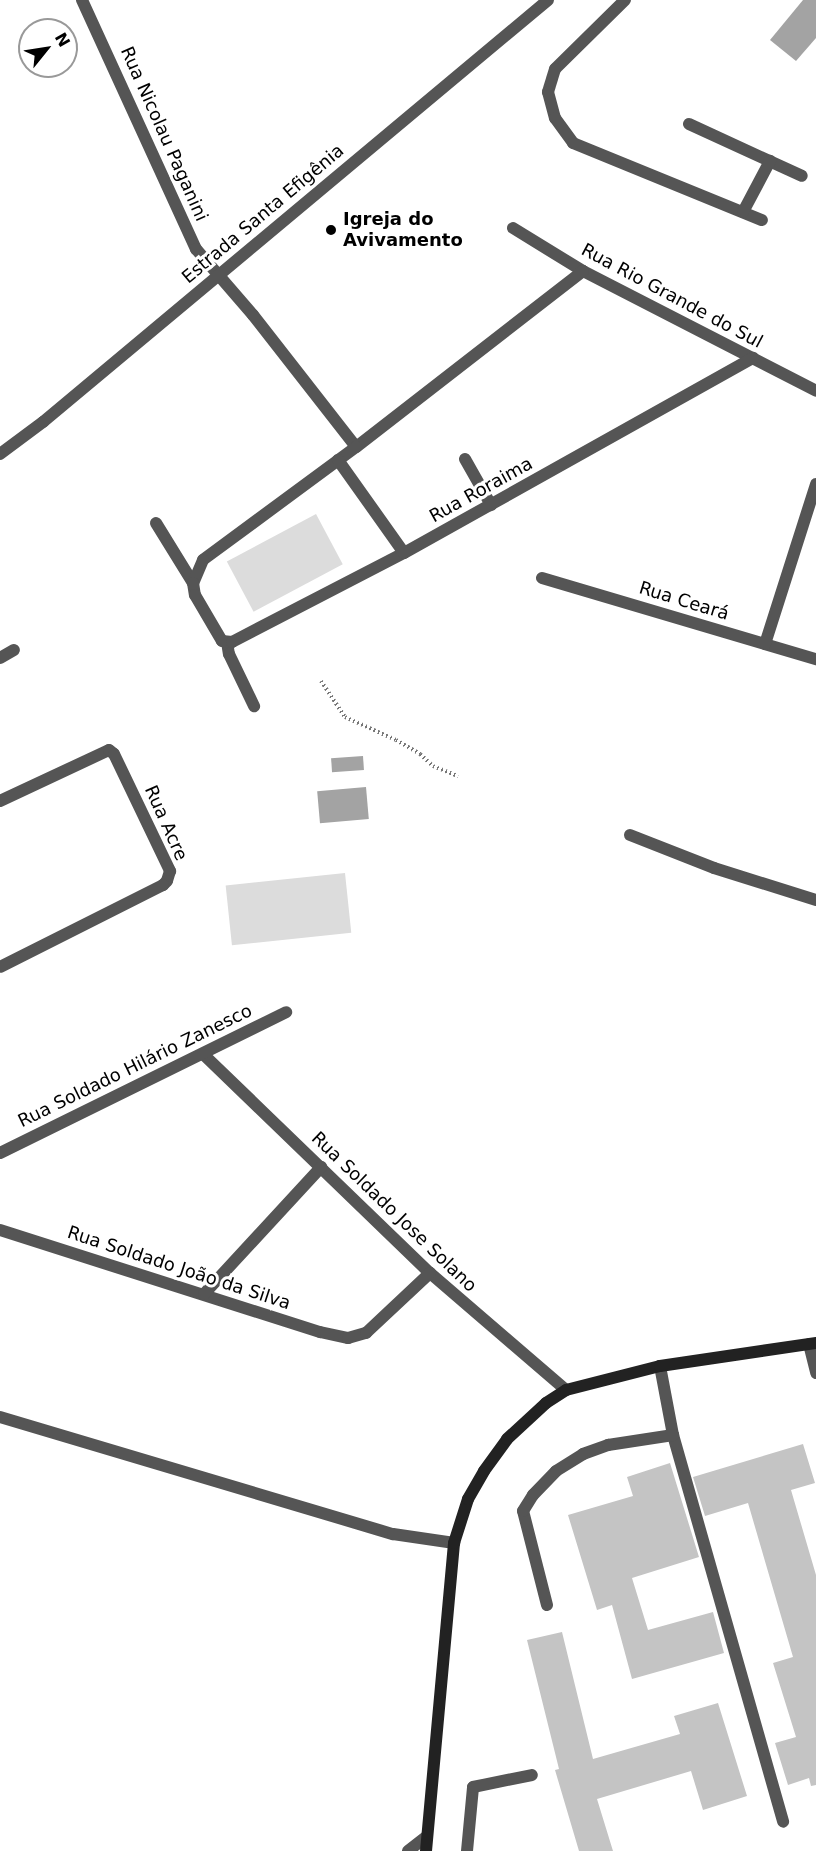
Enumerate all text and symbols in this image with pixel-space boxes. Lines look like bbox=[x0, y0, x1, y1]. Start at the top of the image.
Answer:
north arrow bbox=[18, 18, 78, 78]
text: N bbox=[51, 29, 74, 50]
street label: Rua Nicolau Paganini bbox=[116, 43, 212, 225]
street label: Estrada Santa Efigênia bbox=[178, 140, 348, 288]
place label: Igreja do Avivamento bbox=[343, 209, 463, 252]
marker: Igreja do Avivamento bbox=[324, 223, 338, 237]
street label: Rua Rio Grande do Sul bbox=[578, 239, 766, 353]
street label: Rua Roraima bbox=[426, 453, 536, 527]
street label: Rua Ceará bbox=[636, 577, 732, 625]
street label: Rua Acre bbox=[140, 782, 192, 864]
street label: Rua Soldado Hilário Zanesco bbox=[14, 1000, 256, 1132]
street label: Rua Soldado Jose Solano bbox=[307, 1127, 481, 1297]
street label: Rua Soldado João da Silva bbox=[65, 1222, 293, 1314]

